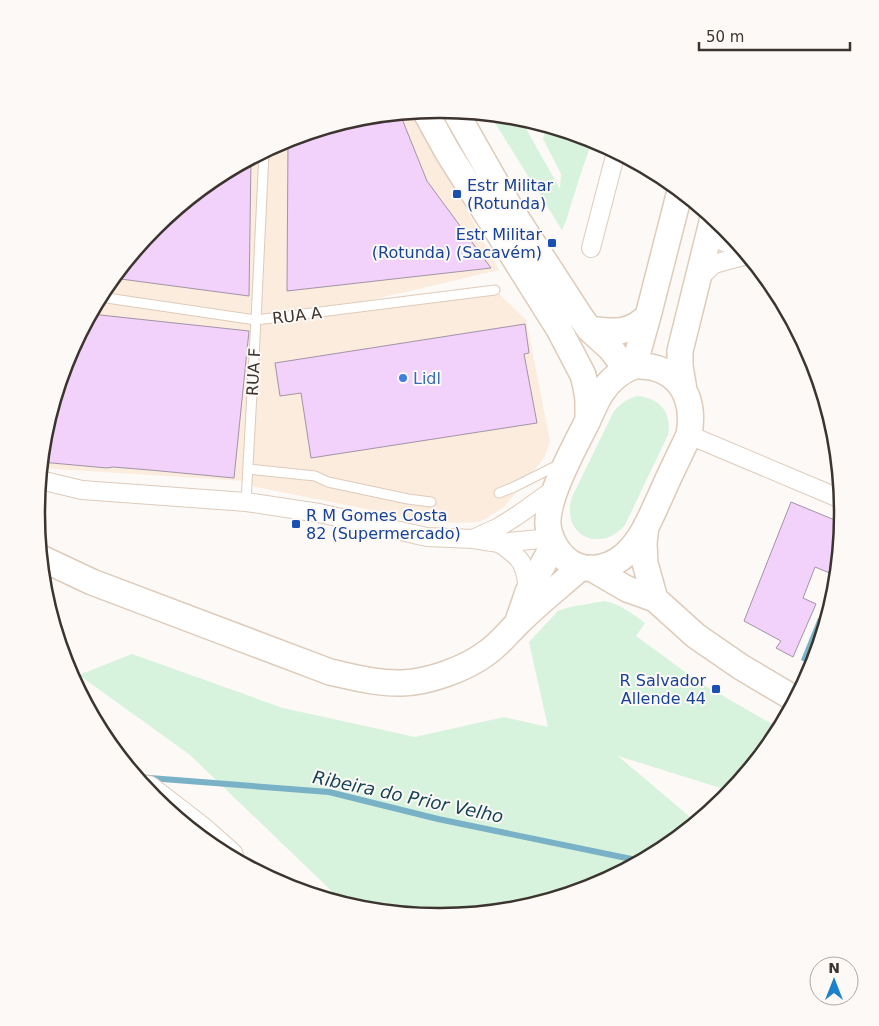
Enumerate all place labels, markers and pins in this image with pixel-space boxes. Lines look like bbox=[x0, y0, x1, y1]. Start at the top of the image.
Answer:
place label: Estr Militar (Rotunda) bbox=[467, 176, 554, 213]
marker: Estr Militar (Rotunda) bbox=[451, 188, 463, 200]
place label: Estr Militar (Rotunda) (Sacavém) bbox=[372, 225, 542, 262]
marker: Estr Militar (Rotunda) (Sacavém) bbox=[546, 237, 558, 249]
place label: Lidl bbox=[413, 369, 441, 388]
marker: Lidl bbox=[397, 372, 409, 384]
place label: R M Gomes Costa 82 (Supermercado) bbox=[306, 506, 461, 543]
marker: R M Gomes Costa 82 (Supermercado) bbox=[290, 518, 302, 530]
place label: R Salvador Allende 44 bbox=[620, 671, 706, 708]
marker: R Salvador Allende 44 bbox=[710, 683, 722, 695]

